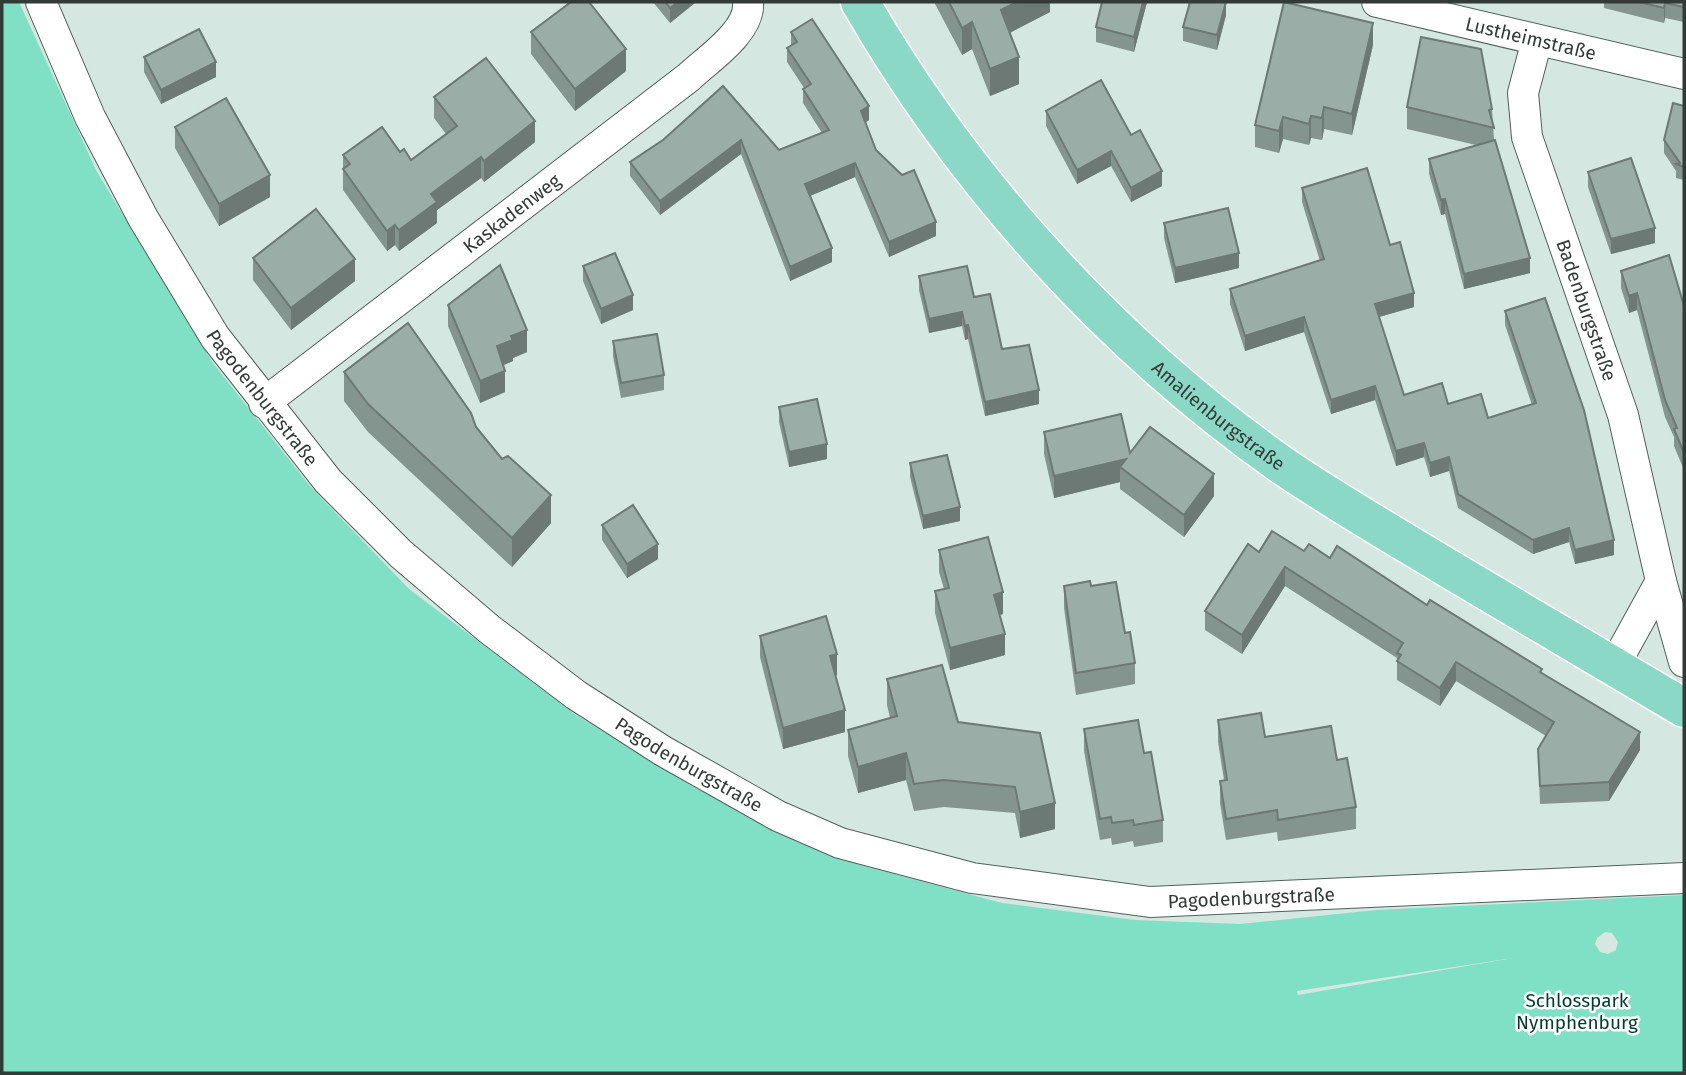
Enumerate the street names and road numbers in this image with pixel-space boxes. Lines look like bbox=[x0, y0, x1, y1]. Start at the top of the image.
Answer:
street label: Lustheimstraße bbox=[1463, 12, 1598, 65]
street label: Kaskadenweg bbox=[458, 168, 565, 258]
street label: Badenburgstraße bbox=[1552, 236, 1622, 384]
street label: Pagodenburgstraße bbox=[202, 325, 323, 470]
street label: Amalienburgstraße bbox=[1148, 356, 1290, 475]
street label: Pagodenburgstraße bbox=[611, 712, 767, 817]
street label: Pagodenburgstraße bbox=[1167, 882, 1335, 913]

